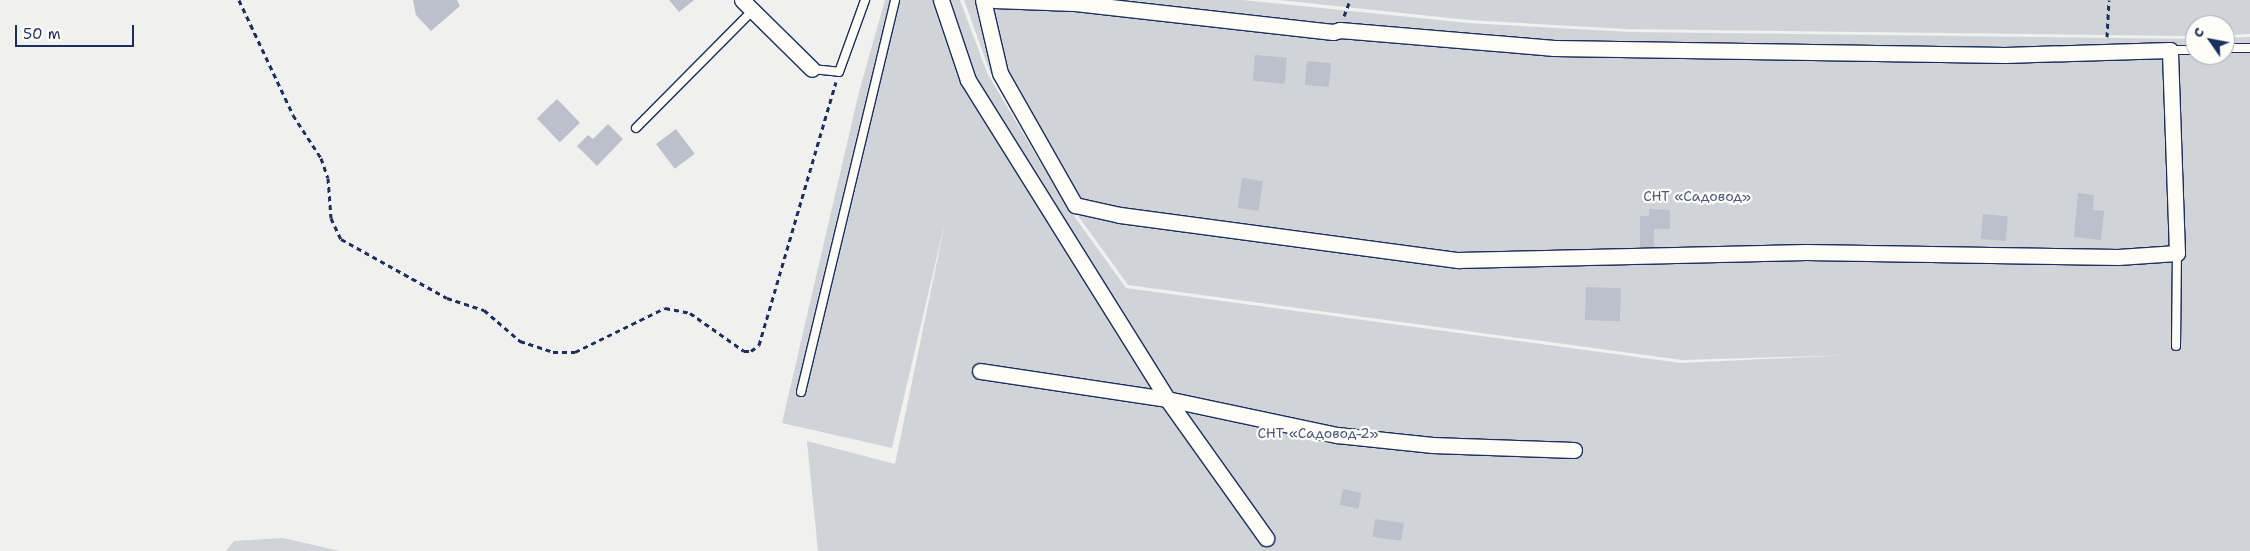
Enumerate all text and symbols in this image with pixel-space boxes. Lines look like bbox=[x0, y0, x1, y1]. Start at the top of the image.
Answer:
scale bar bbox=[18, 15, 136, 47]
north arrow bbox=[2185, 15, 2235, 65]
text: 50 m bbox=[23, 24, 61, 44]
text: С bbox=[2188, 24, 2208, 41]
park label: СНТ «Садовод» bbox=[1643, 188, 1751, 204]
park label: СНТ «Садовод-2» bbox=[1258, 425, 1378, 441]

